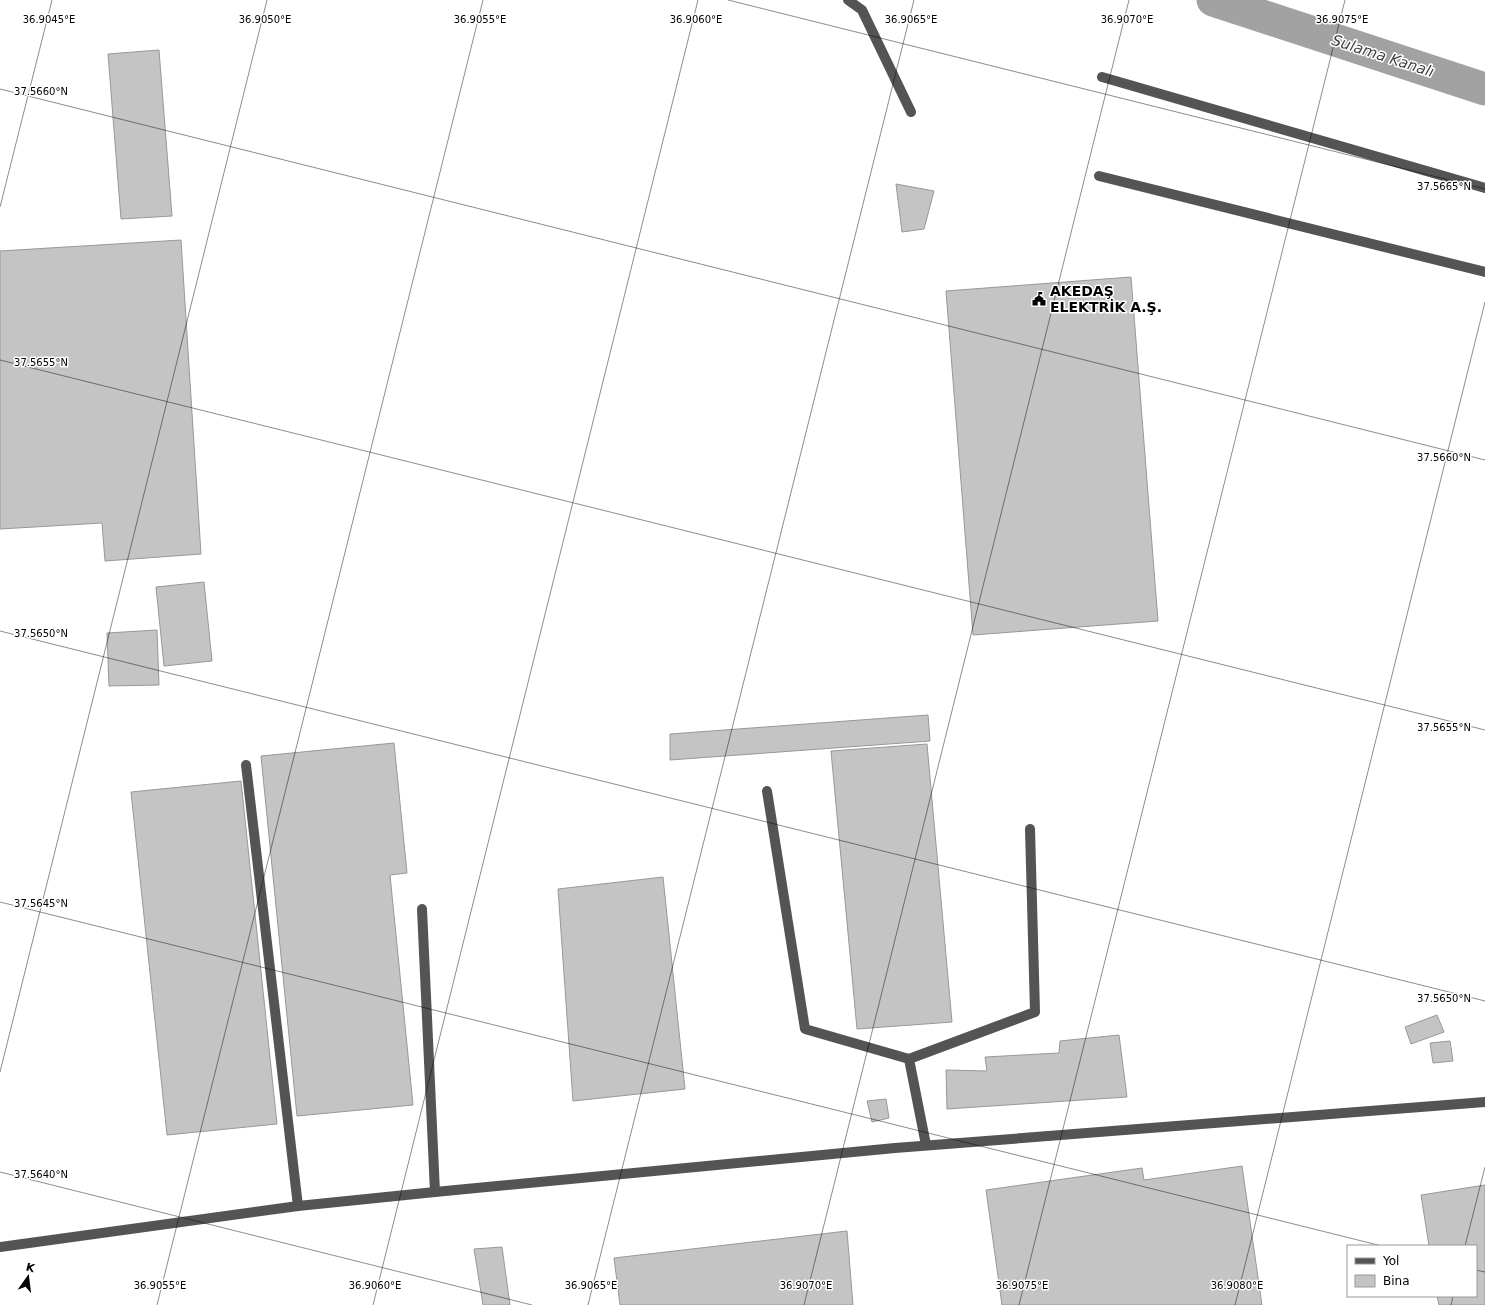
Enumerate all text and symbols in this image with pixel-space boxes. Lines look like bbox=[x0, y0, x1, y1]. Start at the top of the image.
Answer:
text: 36.9045°E bbox=[23, 14, 75, 25]
text: 36.9050°E bbox=[239, 14, 291, 25]
text: 36.9055°E bbox=[454, 14, 506, 25]
text: 36.9060°E bbox=[670, 14, 722, 25]
text: 36.9065°E bbox=[885, 14, 937, 25]
text: 36.9070°E bbox=[1101, 14, 1153, 25]
text: 36.9075°E bbox=[1316, 14, 1368, 25]
water label: Sulama Kanalı bbox=[1330, 31, 1436, 81]
text: 37.5660°N bbox=[14, 86, 68, 97]
text: 37.5665°N bbox=[1417, 181, 1471, 192]
place label: AKEDAŞ ELEKTRİK A.Ş. bbox=[1050, 283, 1162, 315]
public building icon: AKEDAŞ ELEKTRİK A.Ş. bbox=[1031, 291, 1047, 307]
text: 37.5655°N bbox=[14, 357, 68, 368]
text: 37.5660°N bbox=[1417, 452, 1471, 463]
text: 37.5650°N bbox=[14, 628, 68, 639]
text: 37.5655°N bbox=[1417, 722, 1471, 733]
text: 37.5645°N bbox=[14, 898, 68, 909]
text: 37.5650°N bbox=[1417, 993, 1471, 1004]
text: 37.5640°N bbox=[14, 1169, 68, 1180]
legend bbox=[1347, 1245, 1477, 1297]
text: Yol bbox=[1382, 1254, 1399, 1268]
north arrow bbox=[8, 1257, 48, 1297]
text: K bbox=[25, 1260, 36, 1275]
text: Bina bbox=[1383, 1274, 1410, 1288]
text: 36.9055°E bbox=[134, 1280, 186, 1291]
text: 36.9060°E bbox=[349, 1280, 401, 1291]
text: 36.9065°E bbox=[565, 1280, 617, 1291]
text: 36.9070°E bbox=[780, 1280, 832, 1291]
text: 36.9075°E bbox=[996, 1280, 1048, 1291]
text: 36.9080°E bbox=[1211, 1280, 1263, 1291]

